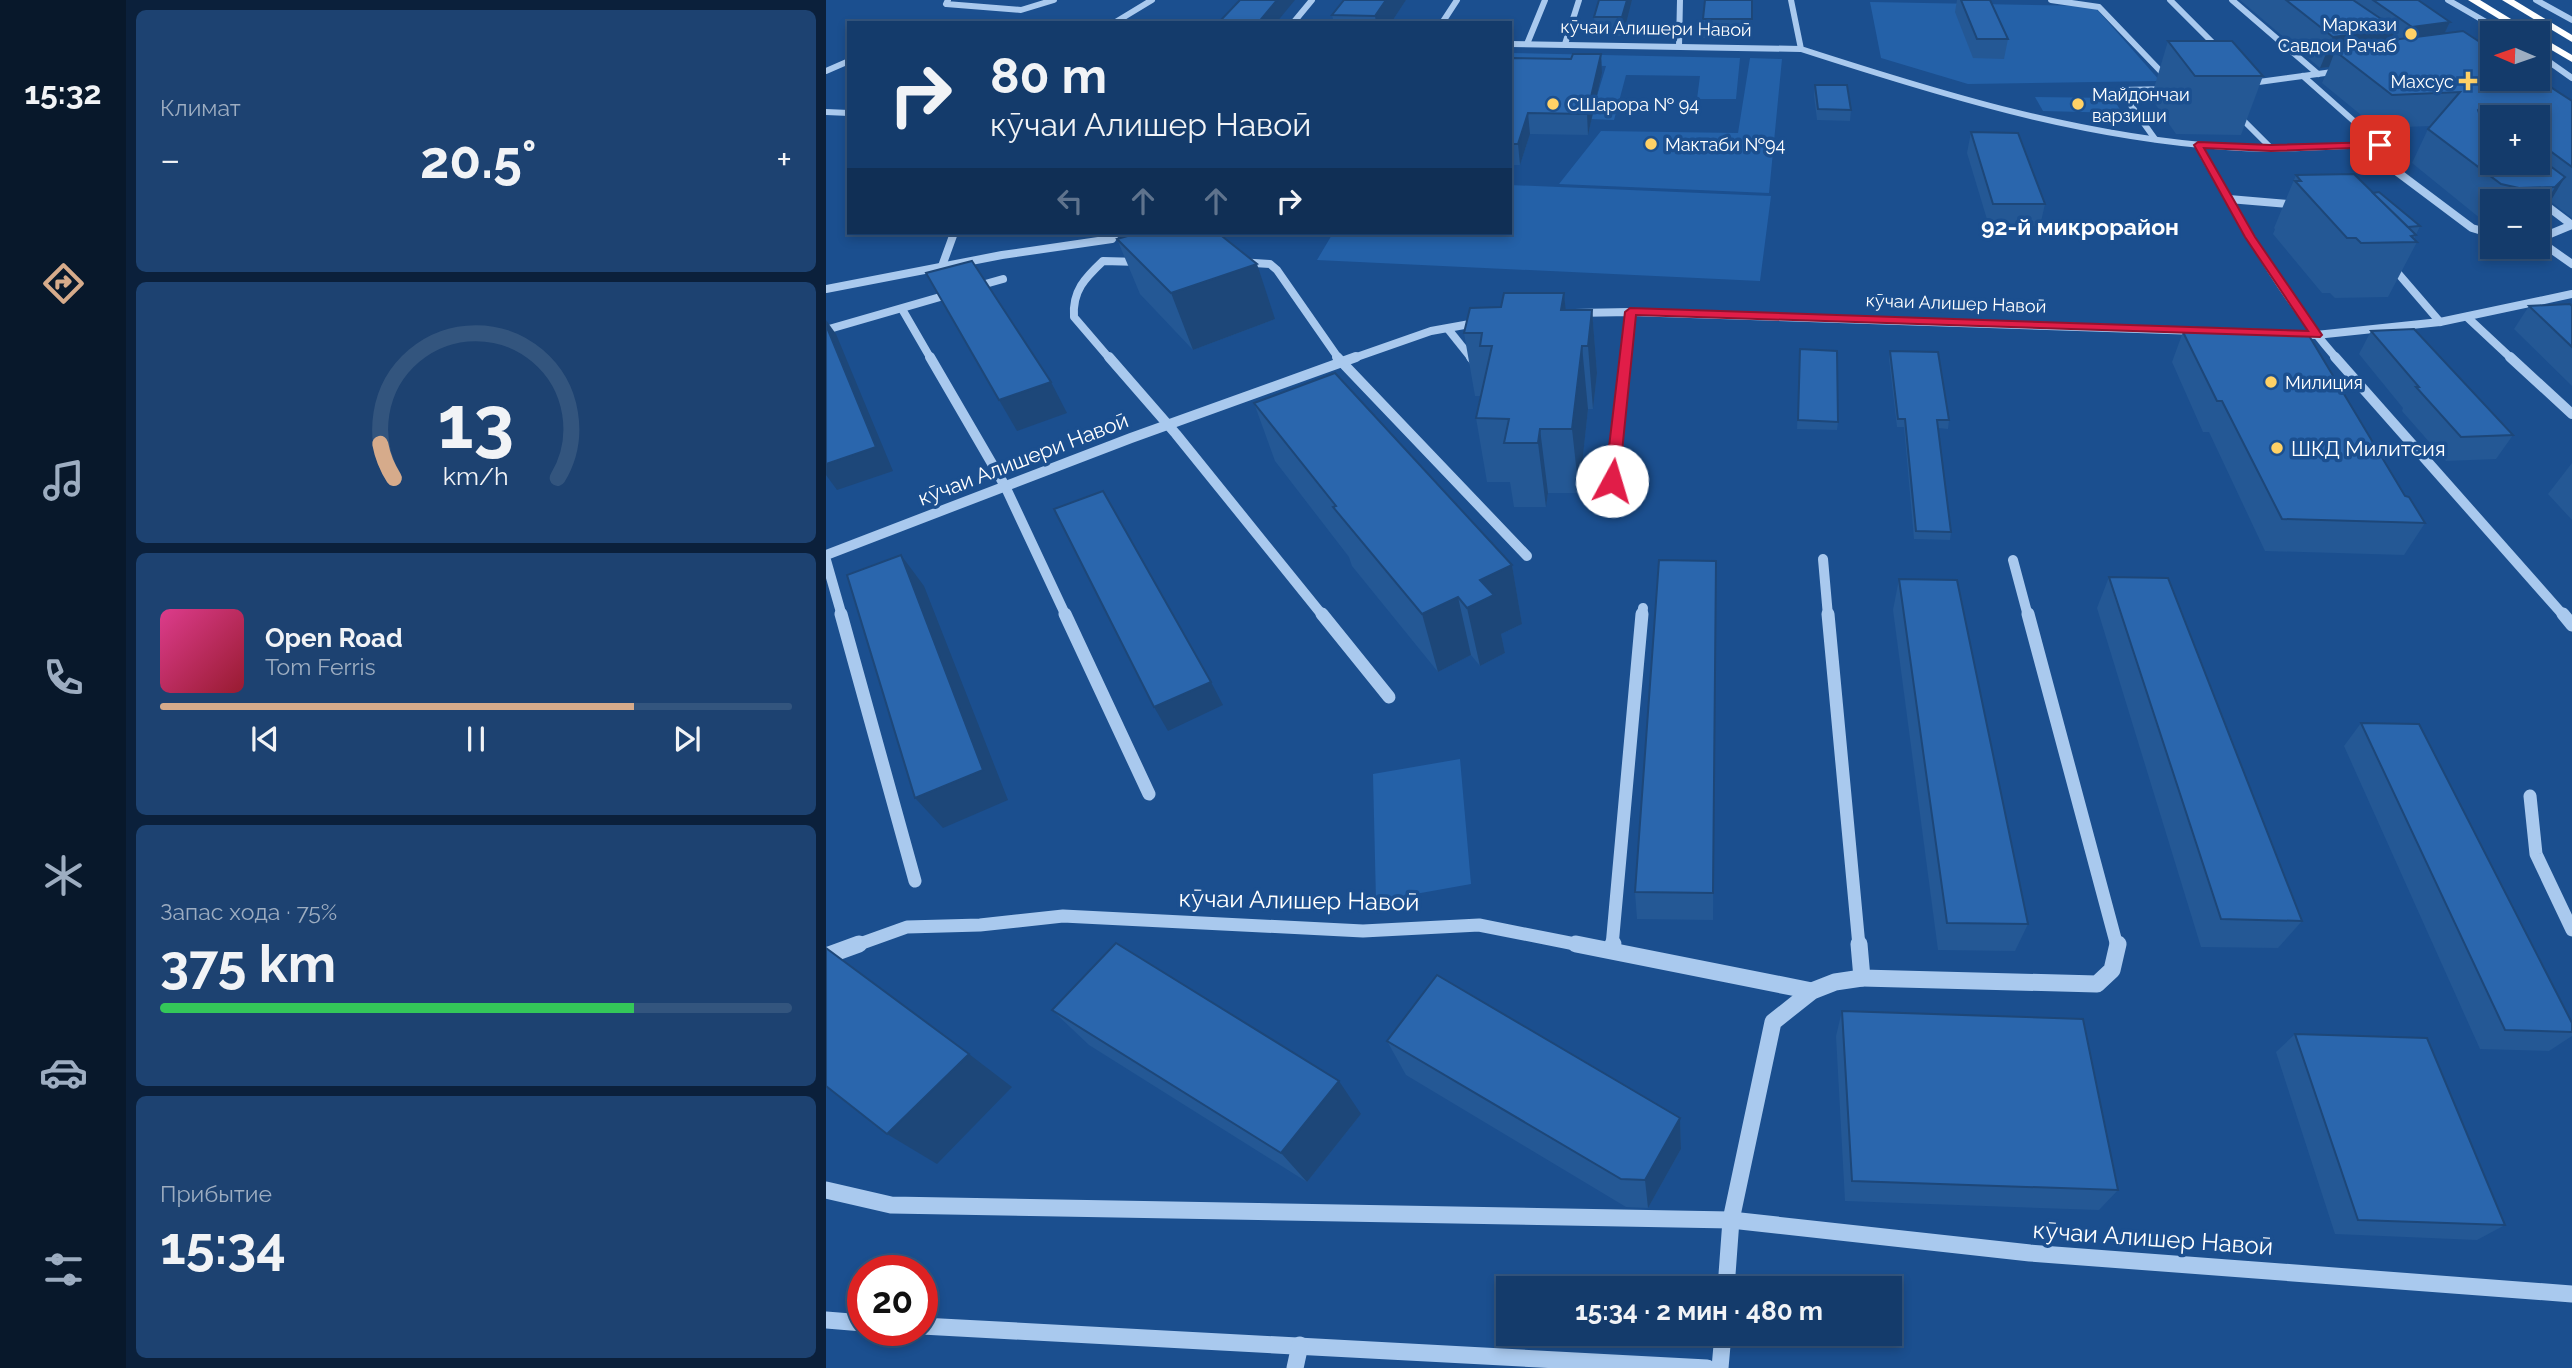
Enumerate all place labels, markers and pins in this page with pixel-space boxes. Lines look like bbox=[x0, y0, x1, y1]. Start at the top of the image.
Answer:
place label: Маркази Савдои Рачаб bbox=[2278, 14, 2397, 56]
marker: Маркази Савдои Рачаб bbox=[2403, 26, 2419, 42]
place label: Махсус bbox=[2390, 71, 2454, 92]
marker: Махсус bbox=[2460, 73, 2476, 89]
place label: Майдончаи варзиши bbox=[2092, 84, 2190, 126]
place label: СШарора № 94 bbox=[1567, 94, 1699, 115]
marker: СШарора № 94 bbox=[1545, 96, 1561, 112]
marker: Майдончаи варзиши bbox=[2070, 96, 2086, 112]
pin bbox=[2350, 115, 2410, 175]
place label: Мактаби №94 bbox=[1665, 134, 1786, 155]
marker: Мактаби №94 bbox=[1643, 136, 1659, 152]
place label: Милиция bbox=[2285, 372, 2363, 393]
marker: Милиция bbox=[2263, 374, 2279, 390]
place label: ШКД Милитсия bbox=[2291, 436, 2446, 461]
marker: ШКД Милитсия bbox=[2269, 440, 2285, 456]

